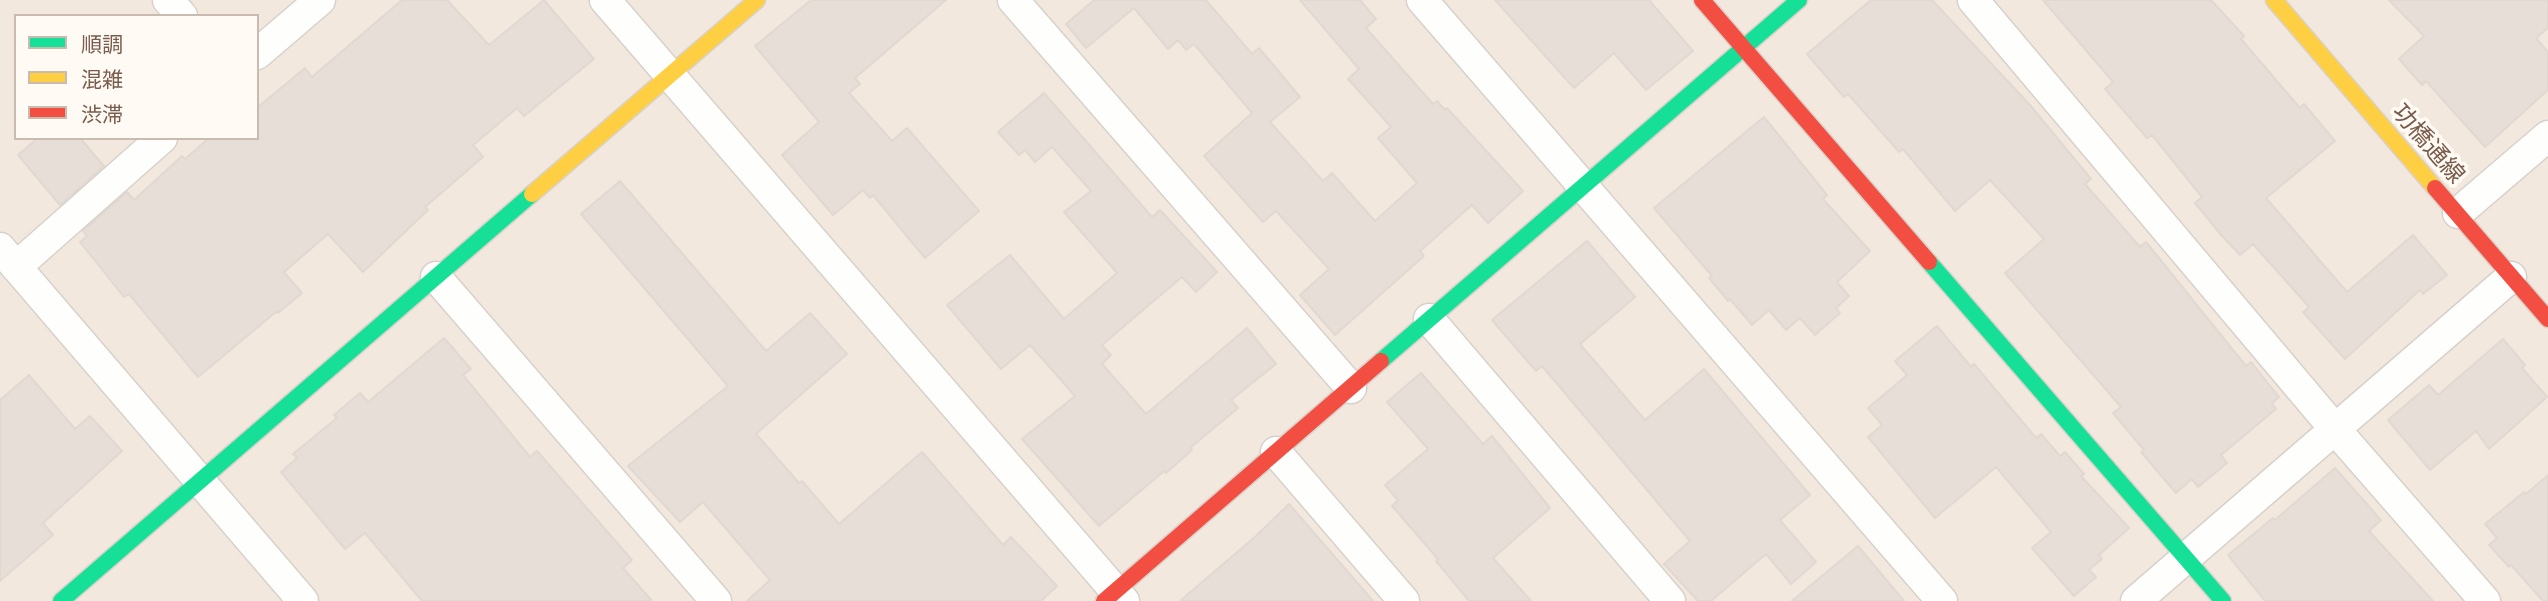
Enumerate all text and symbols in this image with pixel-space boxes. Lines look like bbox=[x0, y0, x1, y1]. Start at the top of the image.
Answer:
legend bbox=[14, 14, 259, 140]
text: 順調 bbox=[81, 35, 123, 56]
text: 混雑 bbox=[81, 70, 123, 91]
street label: 功橋通線 bbox=[2386, 98, 2470, 190]
text: 渋滞 bbox=[81, 105, 123, 126]

